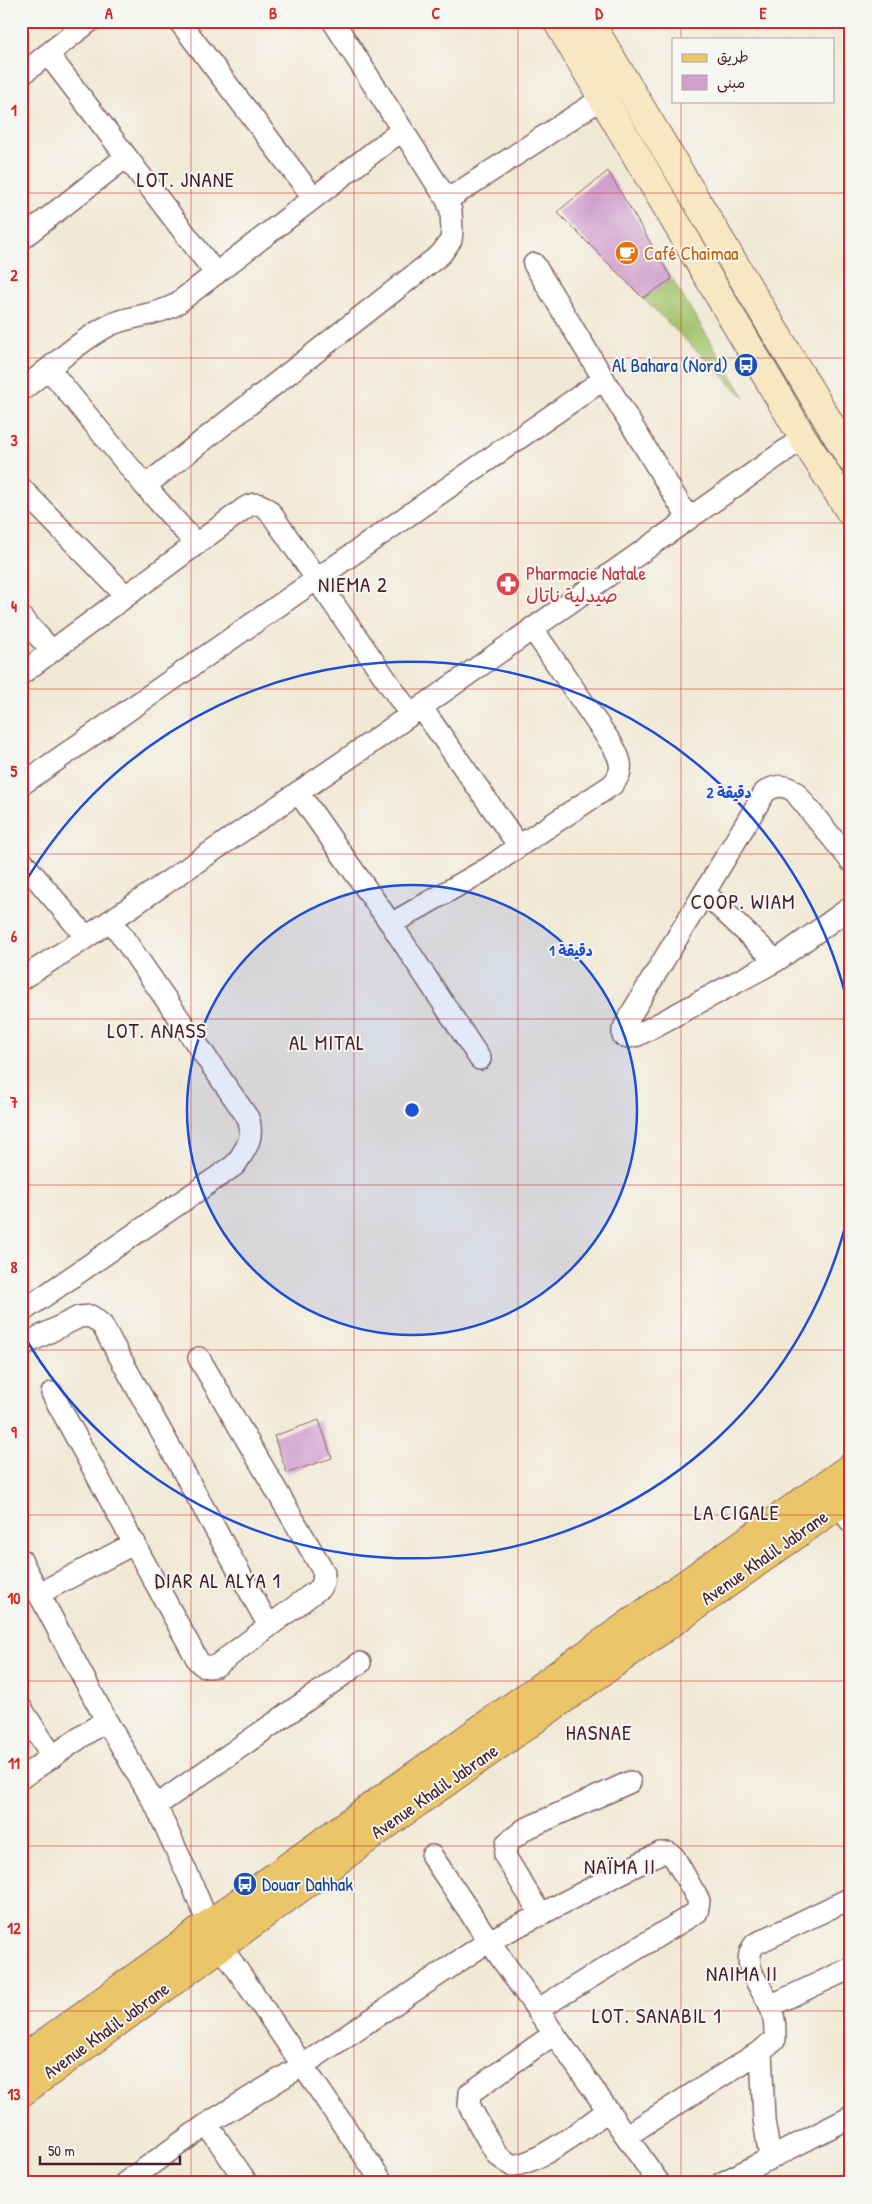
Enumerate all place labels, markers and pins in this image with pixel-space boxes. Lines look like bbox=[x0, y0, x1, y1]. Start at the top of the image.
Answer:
cafe icon: Café Chaimaa bbox=[614, 240, 640, 266]
place label: Café Chaimaa bbox=[644, 240, 739, 266]
place label: Al Bahara (Nord) bbox=[612, 352, 728, 378]
bus stop icon: Al Bahara (Nord) bbox=[733, 352, 759, 378]
place label: Pharmacie Natale صيدلية ناتال bbox=[526, 560, 646, 608]
pharmacy icon: Pharmacie Natale صيدلية ناتال bbox=[495, 571, 521, 597]
centre of rings bbox=[403, 1101, 421, 1119]
bus stop icon: Douar Dahhak bbox=[232, 1871, 258, 1897]
place label: Douar Dahhak bbox=[262, 1871, 353, 1897]

